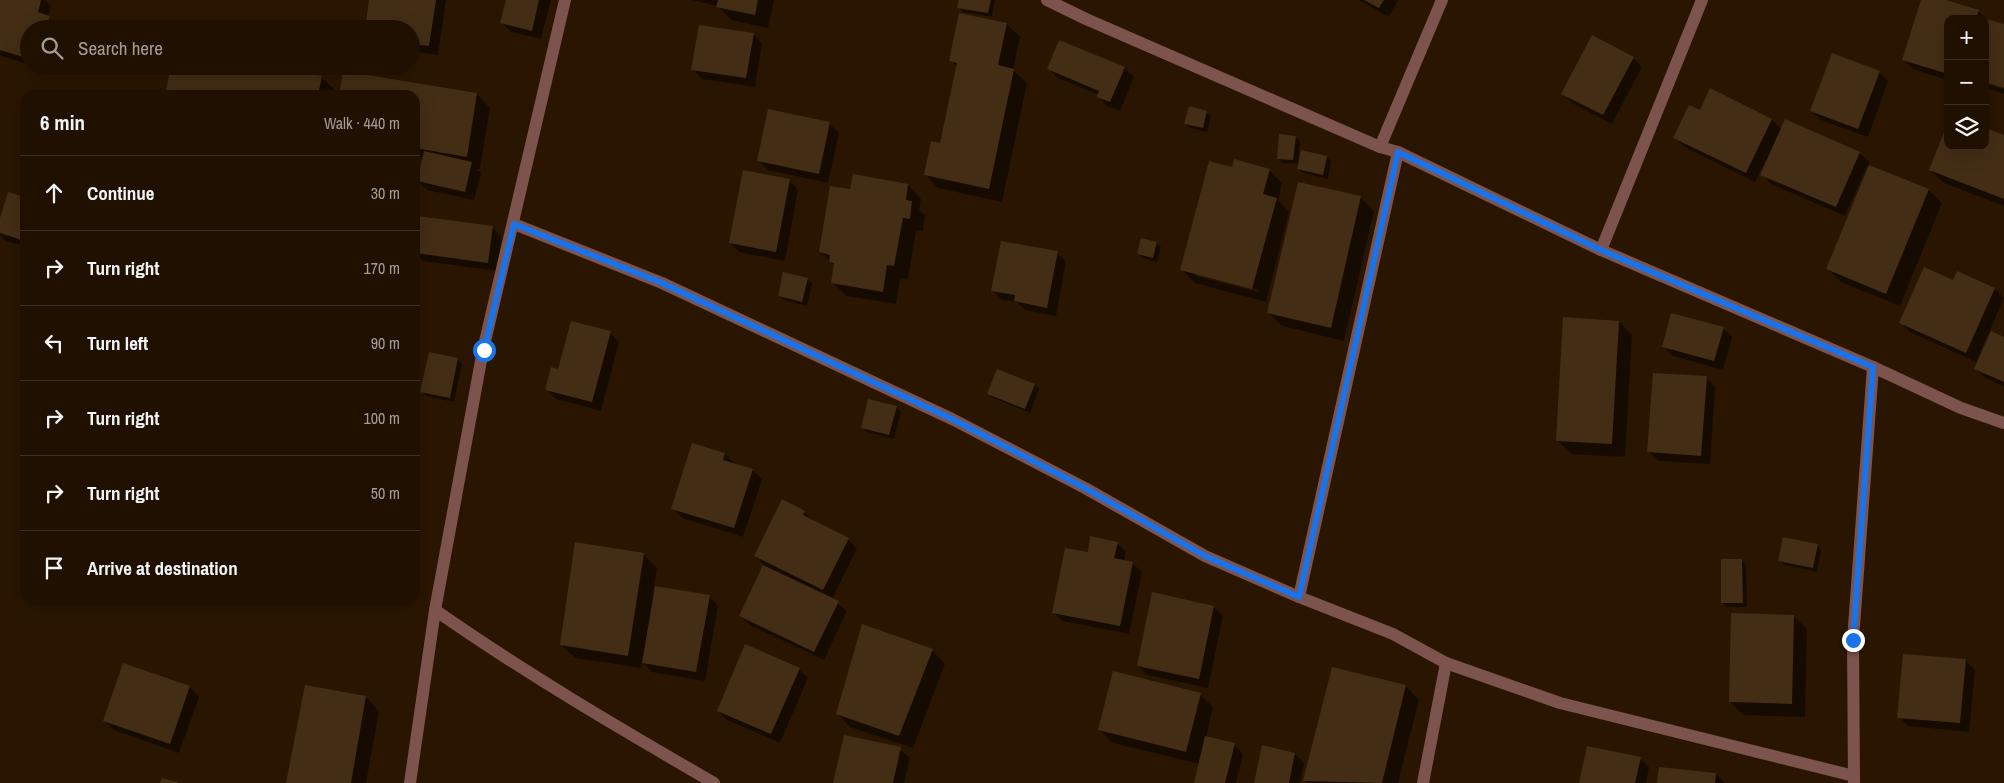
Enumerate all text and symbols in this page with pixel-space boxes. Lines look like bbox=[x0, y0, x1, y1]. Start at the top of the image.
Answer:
map controls bbox=[1944, 15, 1989, 150]
button: + bbox=[1944, 15, 1989, 60]
search box bbox=[20, 20, 420, 75]
icon: search bbox=[38, 34, 66, 62]
text: Search here bbox=[78, 35, 163, 61]
button: − bbox=[1944, 60, 1989, 105]
button: layers bbox=[1944, 105, 1989, 150]
text: 6 min bbox=[40, 108, 85, 137]
text: Walk · 440 m bbox=[324, 112, 400, 134]
icon: ahead bbox=[40, 179, 68, 207]
text: Continue bbox=[87, 180, 155, 206]
text: 30 m bbox=[371, 182, 400, 204]
icon: right bbox=[40, 254, 68, 282]
text: Turn right bbox=[87, 255, 159, 281]
text: 170 m bbox=[364, 257, 400, 279]
icon: left bbox=[40, 329, 68, 357]
text: Turn left bbox=[87, 330, 148, 356]
text: 90 m bbox=[371, 332, 400, 354]
route start bbox=[473, 339, 496, 362]
icon: right bbox=[40, 404, 68, 432]
text: Turn right bbox=[87, 405, 159, 431]
text: 100 m bbox=[364, 407, 400, 429]
icon: right bbox=[40, 479, 68, 507]
text: Turn right bbox=[87, 480, 159, 506]
text: 50 m bbox=[371, 482, 400, 504]
icon: arrive bbox=[40, 554, 68, 582]
text: Arrive at destination bbox=[87, 555, 238, 581]
route end bbox=[1842, 629, 1865, 652]

